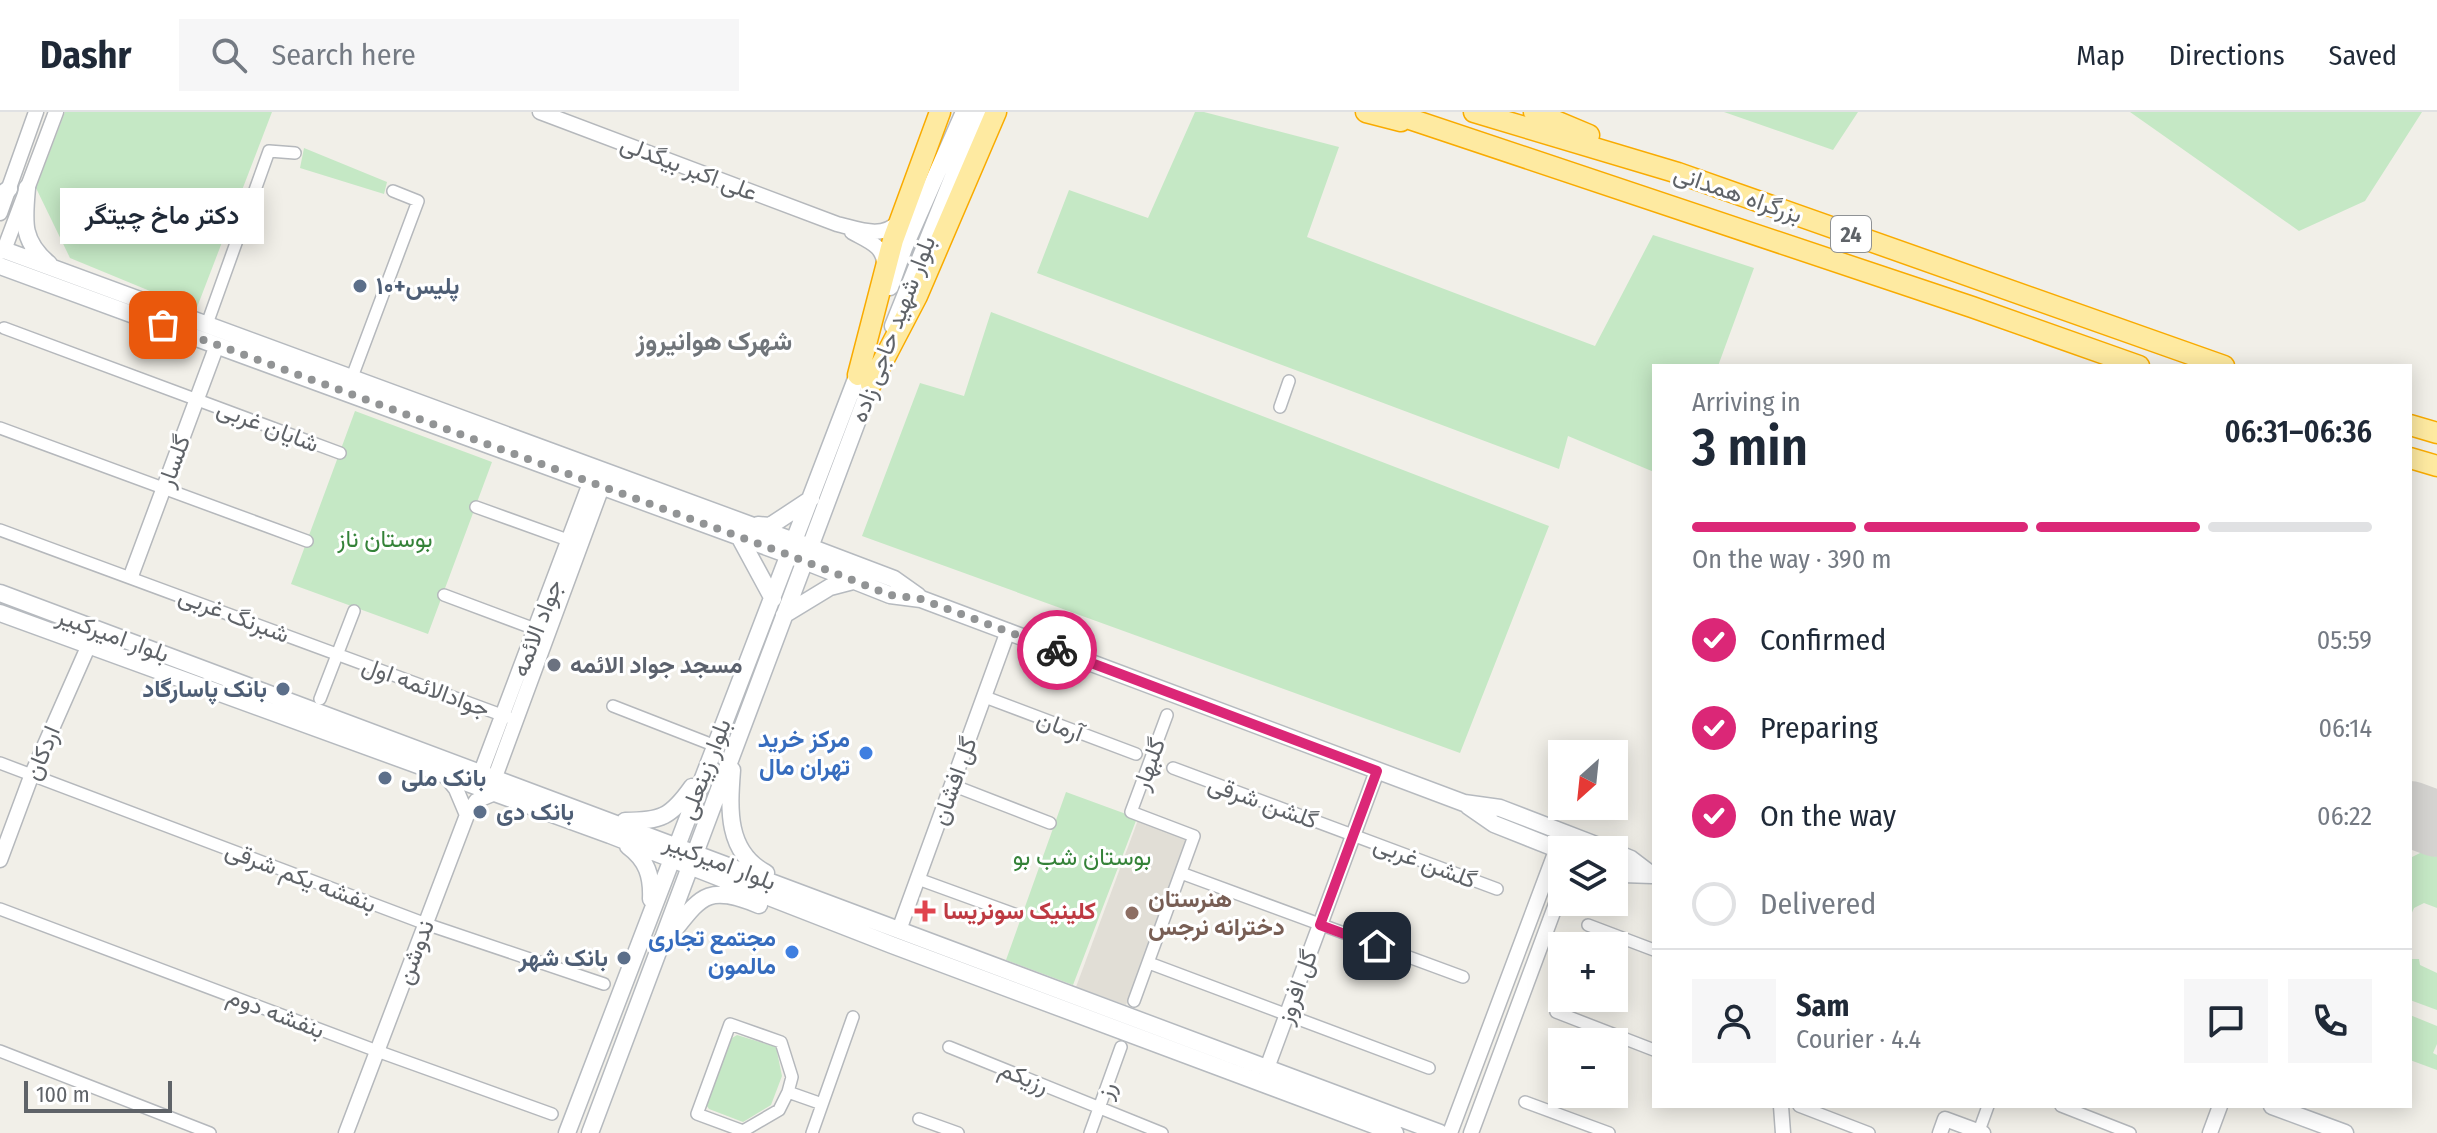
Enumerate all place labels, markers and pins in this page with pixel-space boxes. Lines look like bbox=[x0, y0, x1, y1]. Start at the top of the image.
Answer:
callout: دکتر ماخ چیتگر bbox=[61, 189, 265, 245]
place label: پلیس+۱۰ bbox=[376, 272, 460, 302]
marker: پلیس+۱۰ bbox=[351, 277, 369, 295]
pin bbox=[129, 291, 197, 359]
place label: مسجد جواد الائمه bbox=[570, 651, 743, 680]
marker: مسجد جواد الائمه bbox=[545, 656, 563, 674]
place label: بانک پاسارگاد bbox=[142, 675, 267, 705]
marker: بانک پاسارگاد bbox=[274, 680, 292, 698]
place label: مرکز خرید تهران مال bbox=[758, 725, 850, 782]
marker: مرکز خرید تهران مال bbox=[857, 744, 875, 762]
place label: بانک ملی bbox=[401, 764, 486, 792]
marker: بانک ملی bbox=[376, 769, 394, 787]
place label: بانک دی bbox=[496, 798, 574, 826]
marker: بانک دی bbox=[471, 803, 489, 821]
place label: هنرستان دخترانه نرجس bbox=[1148, 885, 1285, 942]
place label: کلینیک سونریسا bbox=[943, 897, 1096, 926]
marker: کلینیک سونریسا bbox=[914, 900, 936, 922]
marker: هنرستان دخترانه نرجس bbox=[1123, 904, 1141, 922]
pin bbox=[1343, 912, 1411, 980]
place label: مجتمع تجاری مالمون bbox=[648, 924, 776, 981]
marker: مجتمع تجاری مالمون bbox=[783, 943, 801, 961]
place label: بانک شهر bbox=[518, 944, 608, 973]
marker: بانک شهر bbox=[615, 949, 633, 967]

